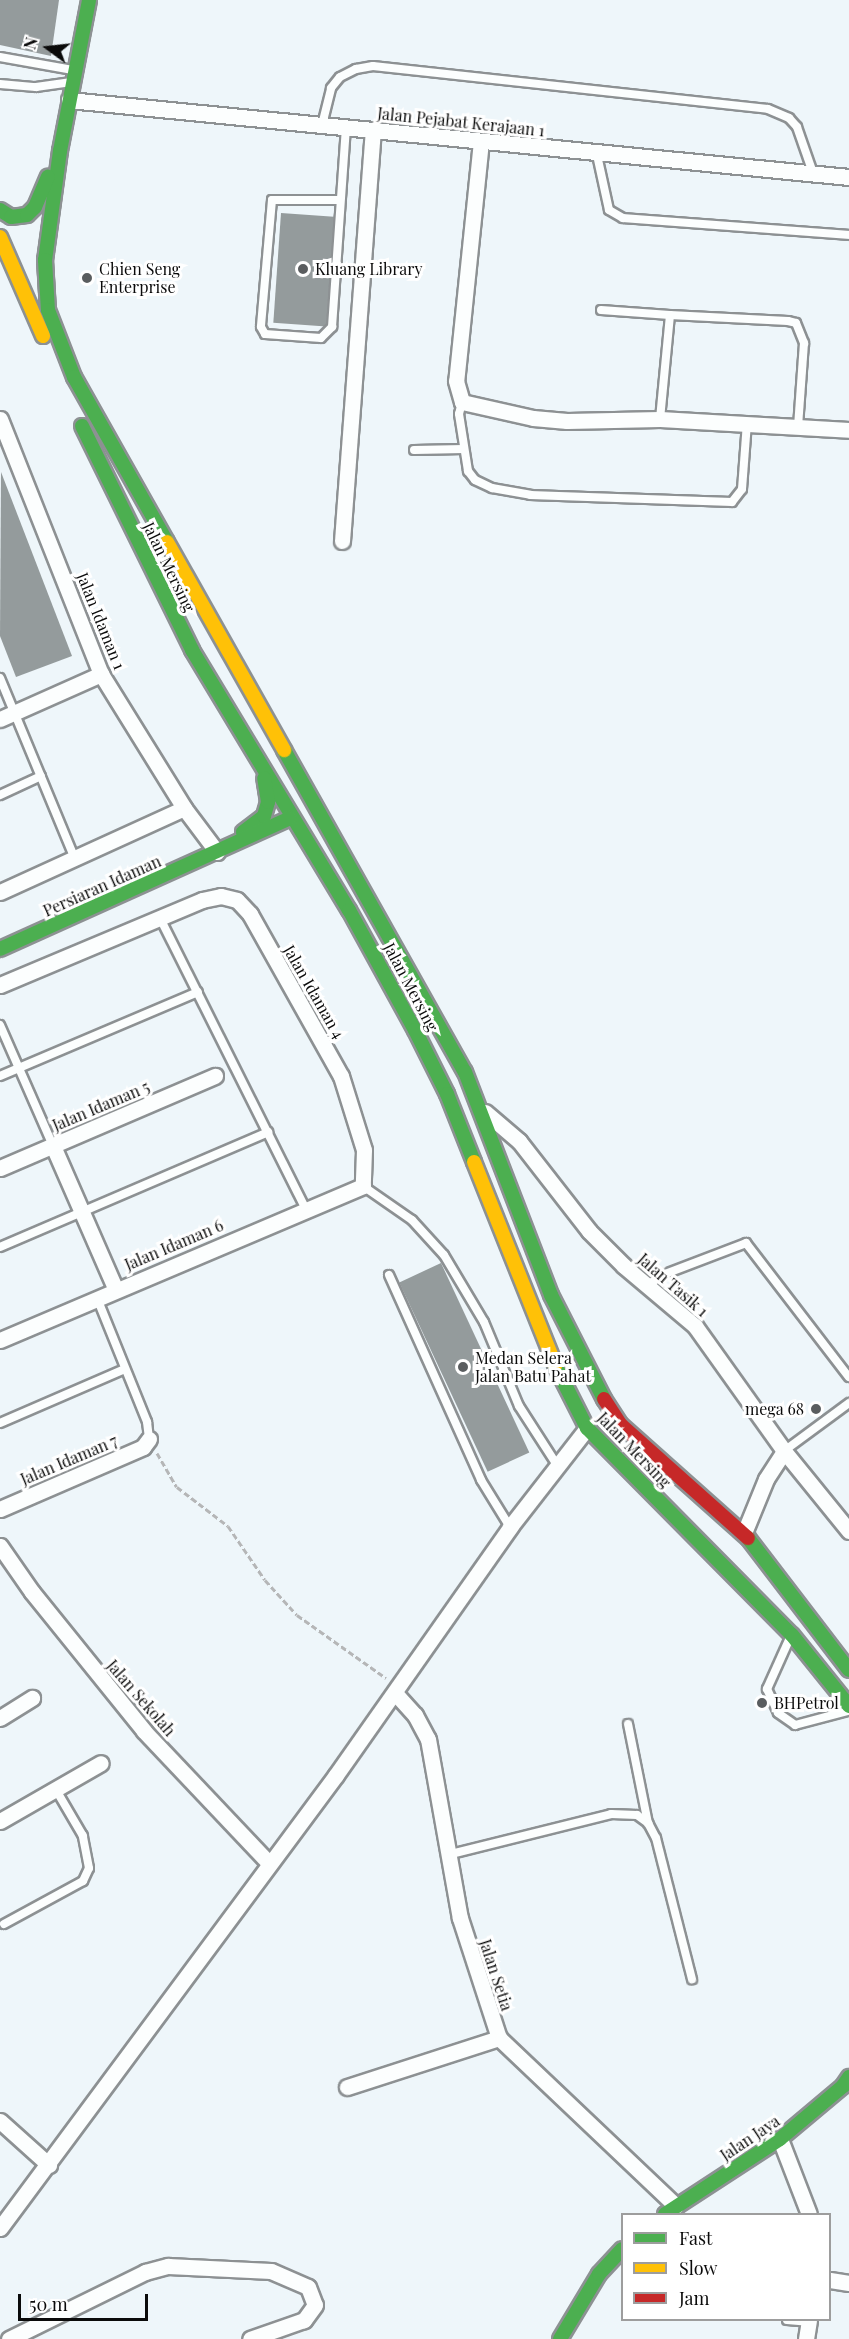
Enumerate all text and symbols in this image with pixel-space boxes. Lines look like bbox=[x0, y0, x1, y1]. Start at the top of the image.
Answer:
north arrow bbox=[18, 18, 78, 78]
text: N bbox=[18, 35, 42, 52]
street label: Jalan Pejabat Kerajaan 1 bbox=[376, 104, 546, 140]
place label: Chien Seng Enterprise bbox=[99, 259, 180, 297]
place label: Kluang Library bbox=[315, 259, 423, 279]
marker: Kluang Library bbox=[296, 262, 310, 276]
marker: Chien Seng Enterprise bbox=[80, 271, 94, 285]
street label: Jalan Mersing bbox=[139, 519, 199, 615]
street label: Jalan Idaman 1 bbox=[73, 570, 129, 672]
street label: Persiaran Idaman bbox=[40, 851, 164, 921]
street label: Jalan Mersing bbox=[380, 939, 442, 1035]
street label: Jalan Idaman 4 bbox=[279, 942, 349, 1042]
street label: Jalan Idaman 5 bbox=[50, 1077, 152, 1135]
street label: Jalan Idaman 6 bbox=[122, 1216, 226, 1274]
street label: Jalan Tasik 1 bbox=[634, 1249, 712, 1321]
place label: Medan Selera Jalan Batu Pahat bbox=[475, 1348, 591, 1386]
marker: Medan Selera Jalan Batu Pahat bbox=[456, 1360, 470, 1374]
place label: mega 68 bbox=[745, 1399, 804, 1419]
marker: mega 68 bbox=[809, 1402, 823, 1416]
street label: Jalan Mersing bbox=[593, 1408, 675, 1492]
street label: Jalan Idaman 7 bbox=[18, 1431, 120, 1489]
street label: Jalan Sekolah bbox=[103, 1656, 179, 1740]
place label: BHPetrol bbox=[774, 1693, 839, 1713]
marker: BHPetrol bbox=[755, 1696, 769, 1710]
street label: Jalan Setia bbox=[475, 1937, 517, 2013]
street label: Jalan Jaya bbox=[717, 2111, 783, 2165]
legend bbox=[621, 2213, 831, 2321]
text: Fast bbox=[679, 2226, 712, 2250]
text: Slow bbox=[679, 2256, 717, 2280]
scale bar bbox=[21, 2282, 152, 2320]
text: Jam bbox=[679, 2286, 709, 2310]
text: 50 m bbox=[29, 2292, 68, 2316]

